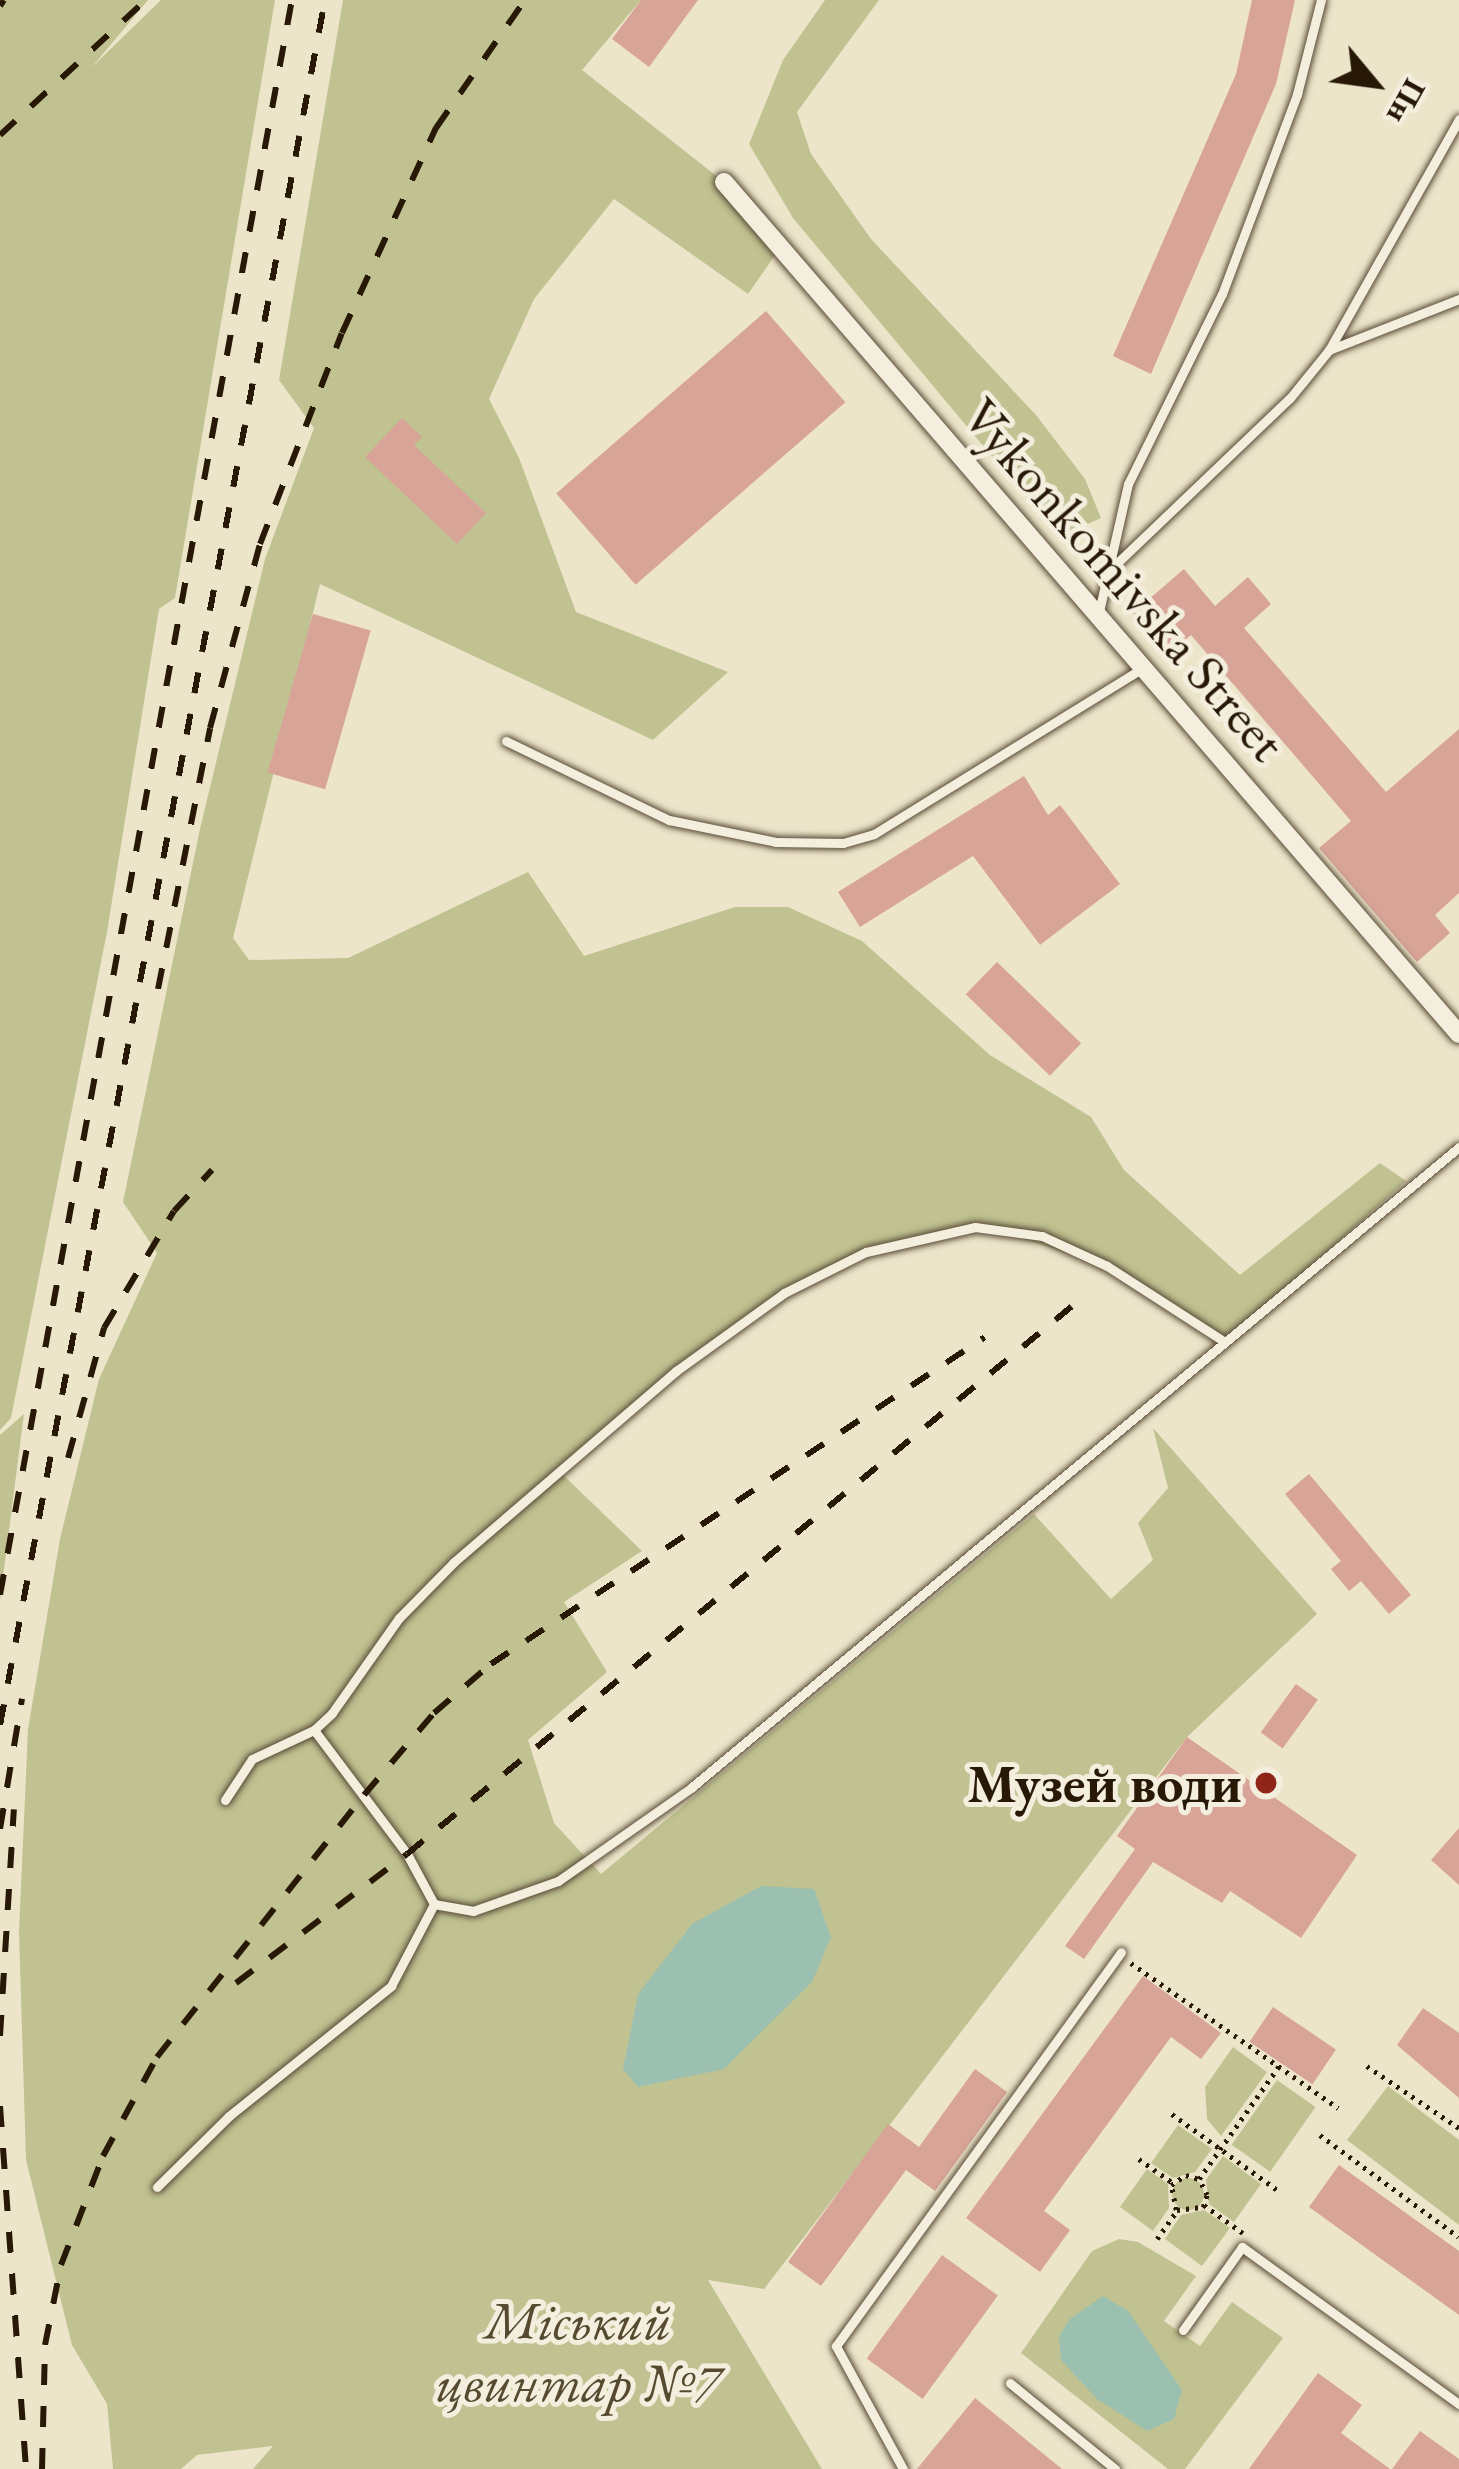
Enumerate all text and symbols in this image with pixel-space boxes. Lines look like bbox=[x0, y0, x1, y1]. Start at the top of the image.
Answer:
north arrow bbox=[1315, 24, 1435, 144]
text: Пн bbox=[1377, 72, 1437, 132]
street label: Vykonkomivska Street bbox=[950, 384, 1300, 774]
place label: Музей води bbox=[967, 1751, 1242, 1815]
marker: Музей води bbox=[1253, 1770, 1279, 1796]
park label: Міський цвинтар №7 bbox=[436, 2288, 720, 2414]

